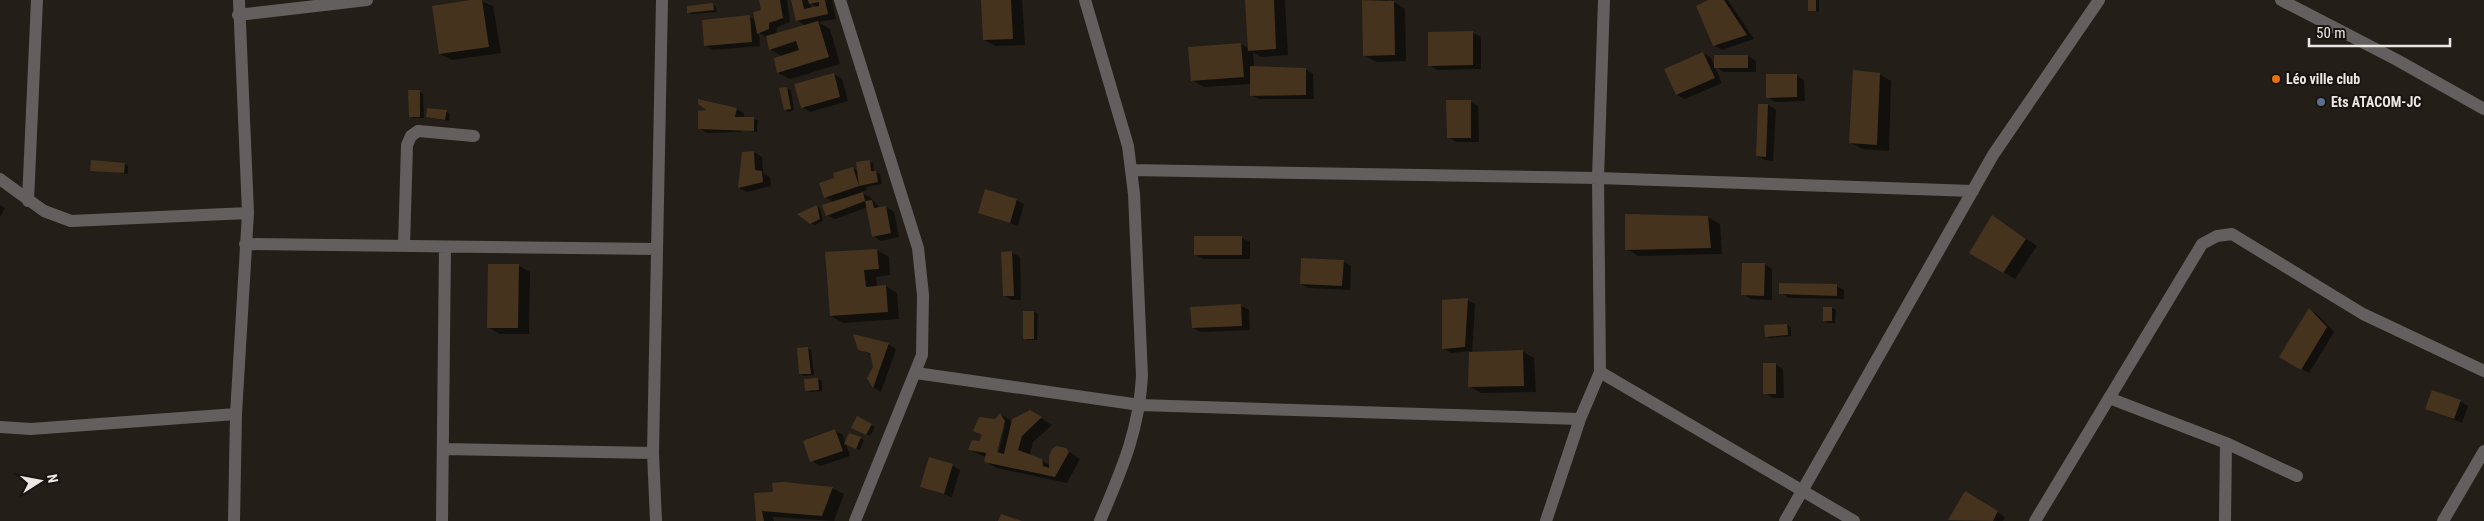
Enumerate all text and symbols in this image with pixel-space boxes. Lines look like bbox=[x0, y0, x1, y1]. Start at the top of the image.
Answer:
scale bar bbox=[2309, 15, 2450, 47]
text: 50 m bbox=[2316, 24, 2346, 42]
place label: Léo ville club bbox=[2286, 71, 2360, 87]
marker: Léo ville club bbox=[2270, 73, 2282, 85]
place label: Ets ATACOM-JC bbox=[2331, 94, 2421, 110]
marker: Ets ATACOM-JC bbox=[2315, 96, 2327, 108]
north arrow bbox=[15, 456, 65, 506]
text: N bbox=[44, 473, 61, 484]

